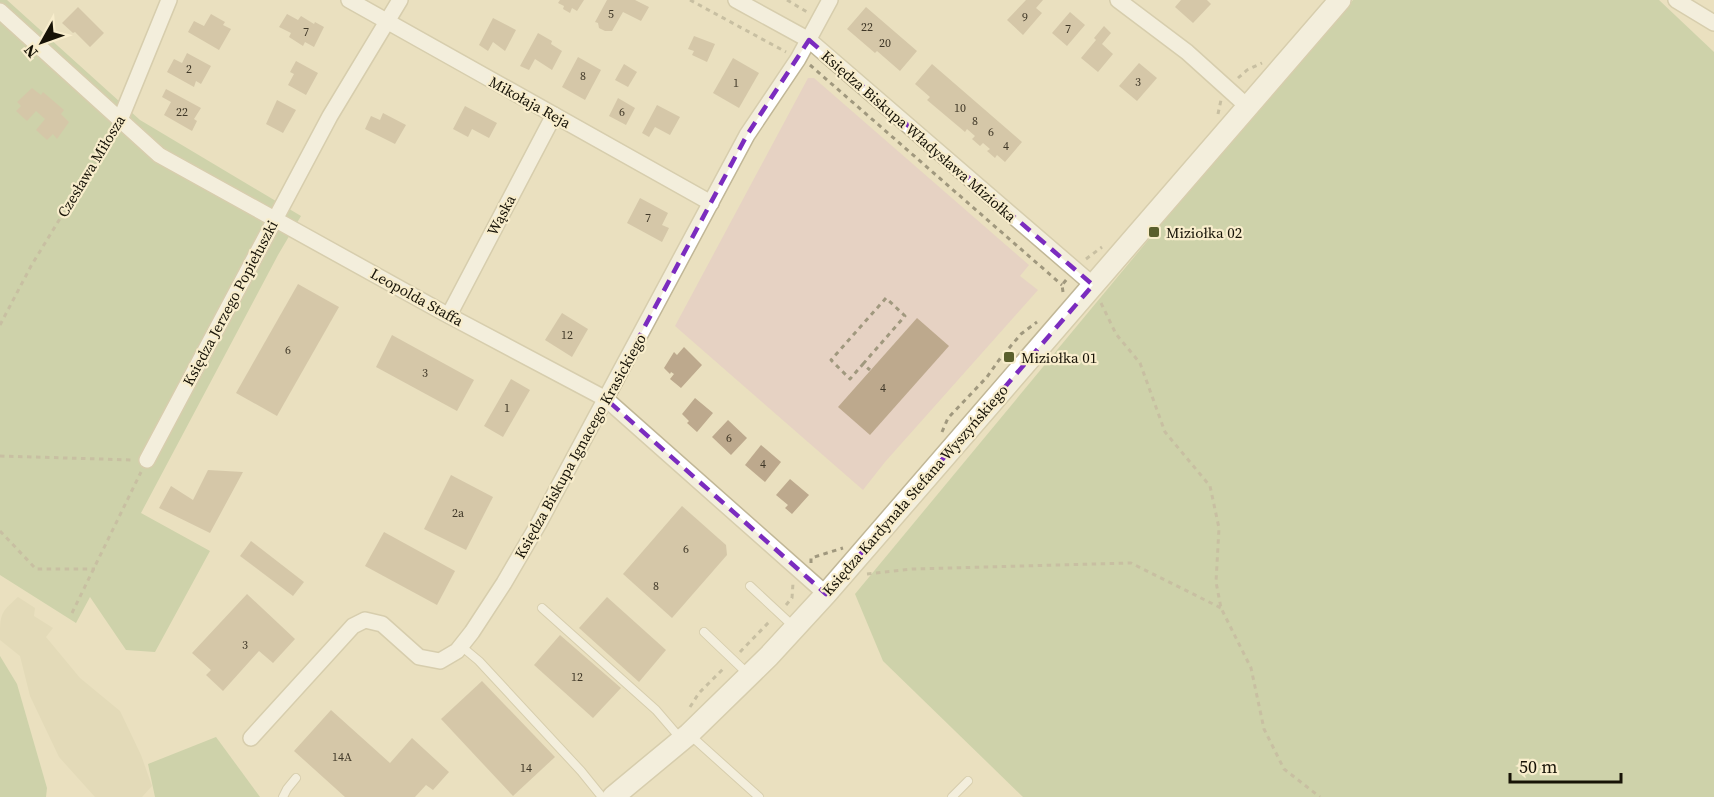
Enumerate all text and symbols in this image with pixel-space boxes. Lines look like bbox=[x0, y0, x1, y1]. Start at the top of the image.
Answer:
house number: 5 bbox=[608, 6, 614, 22]
house number: 9 bbox=[1022, 9, 1028, 25]
north arrow bbox=[12, 12, 72, 72]
house number: 22 bbox=[861, 19, 873, 35]
house number: 7 bbox=[1065, 21, 1071, 37]
house number: 7 bbox=[303, 24, 309, 40]
house number: 20 bbox=[879, 35, 891, 51]
text: N bbox=[18, 40, 43, 63]
street label: Księdza Biskupa Władysława Miziołka bbox=[817, 45, 1021, 227]
house number: 2 bbox=[186, 61, 192, 77]
house number: 8 bbox=[580, 68, 586, 84]
street label: Mikołaja Reja bbox=[485, 71, 575, 133]
house number: 3 bbox=[1135, 74, 1141, 90]
house number: 1 bbox=[733, 75, 739, 91]
house number: 10 bbox=[954, 100, 966, 116]
house number: 22 bbox=[176, 104, 188, 120]
house number: 6 bbox=[619, 104, 625, 120]
street label: Czesława Miłosza bbox=[52, 111, 130, 221]
house number: 8 bbox=[972, 113, 978, 129]
house number: 6 bbox=[988, 124, 994, 140]
house number: 4 bbox=[1003, 138, 1009, 154]
street label: Wąska bbox=[482, 191, 521, 239]
house number: 7 bbox=[645, 210, 651, 226]
street label: Księdza Jerzego Popiełuszki bbox=[177, 217, 283, 389]
place label: Miziołka 02 bbox=[1166, 222, 1242, 243]
marker: Miziołka 02 bbox=[1147, 225, 1161, 239]
street label: Leopolda Staffa bbox=[367, 263, 467, 331]
house number: 12 bbox=[561, 327, 573, 343]
street label: Księdza Biskupa Ignacego Krasickiego bbox=[509, 330, 651, 562]
house number: 6 bbox=[285, 342, 291, 358]
place label: Miziołka 01 bbox=[1021, 347, 1097, 368]
marker: Miziołka 01 bbox=[1002, 350, 1016, 364]
house number: 3 bbox=[422, 365, 428, 381]
street label: Księdza Kardynała Stefana Wyszyńskiego bbox=[817, 380, 1013, 600]
house number: 4 bbox=[880, 380, 886, 396]
house number: 1 bbox=[504, 400, 510, 416]
house number: 6 bbox=[726, 430, 732, 446]
house number: 4 bbox=[760, 456, 766, 472]
house number: 2a bbox=[452, 505, 465, 521]
house number: 6 bbox=[683, 541, 689, 557]
house number: 8 bbox=[653, 578, 659, 594]
house number: 3 bbox=[242, 637, 248, 653]
house number: 12 bbox=[571, 669, 583, 685]
scale bar bbox=[1510, 746, 1621, 784]
house number: 14A bbox=[332, 749, 352, 765]
text: 50 m bbox=[1519, 754, 1557, 779]
house number: 14 bbox=[520, 760, 532, 776]

